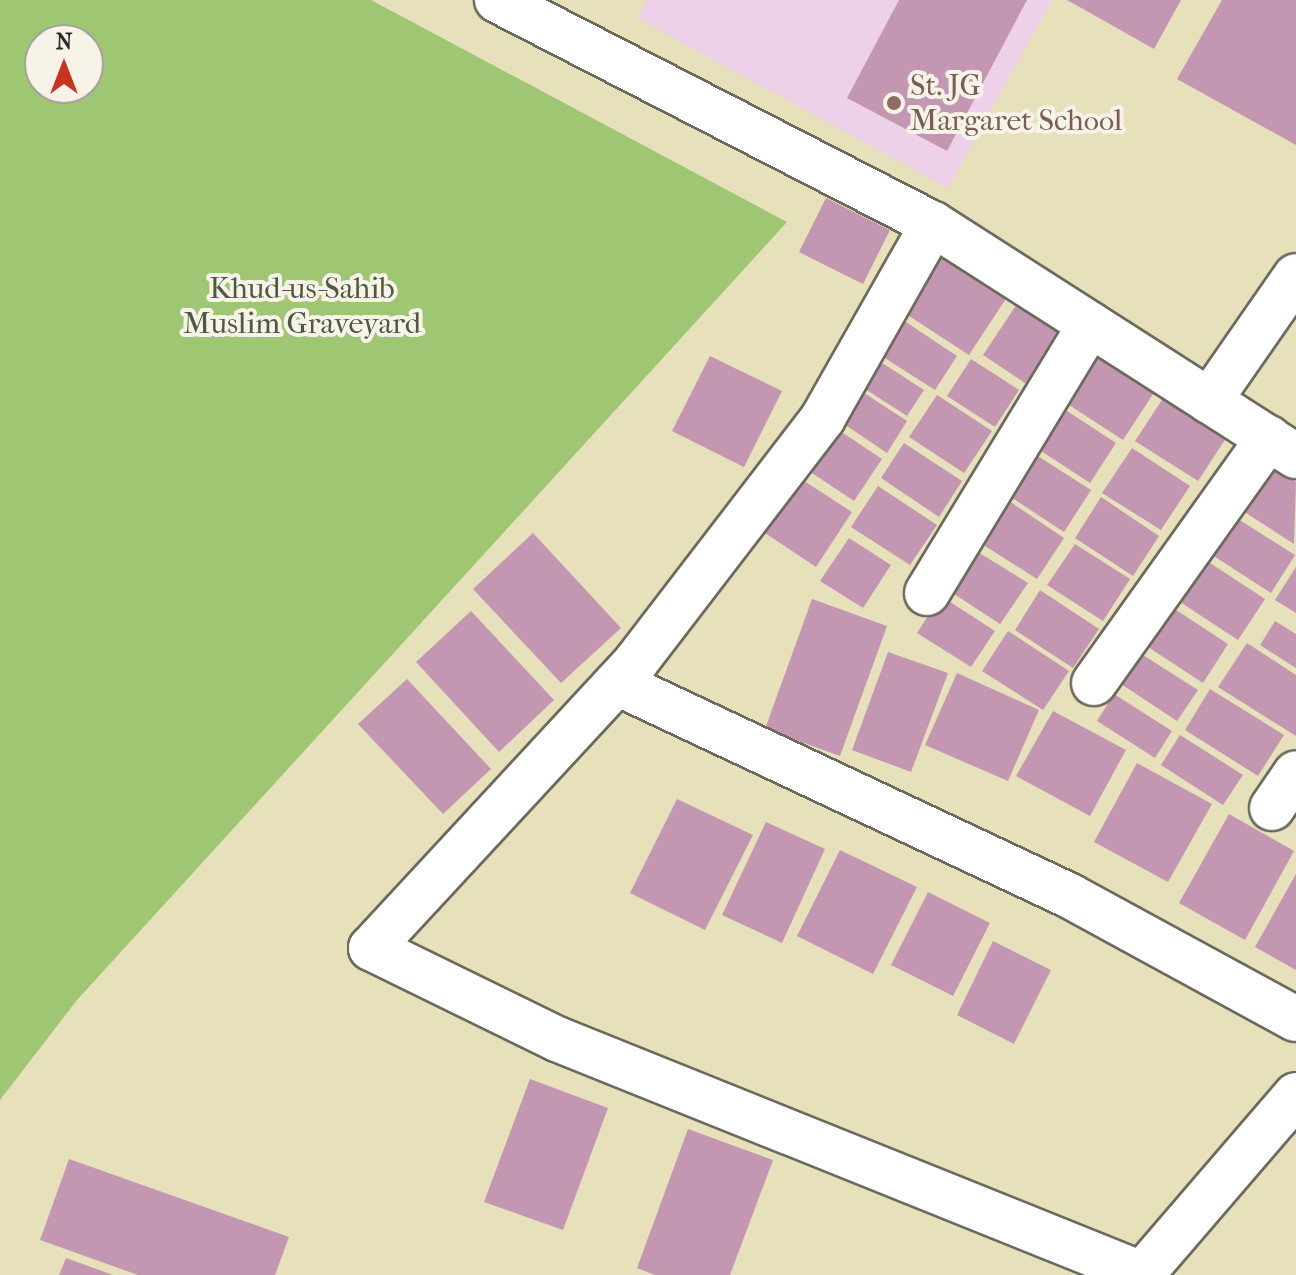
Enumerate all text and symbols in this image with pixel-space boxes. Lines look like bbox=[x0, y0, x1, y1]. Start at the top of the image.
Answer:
north arrow bbox=[24, 24, 104, 104]
text: N bbox=[56, 29, 72, 55]
place label: St. JG Margaret School bbox=[910, 68, 1122, 138]
marker: St. JG Margaret School bbox=[885, 94, 903, 112]
park label: Khud-us-Sahib Muslim Graveyard bbox=[183, 271, 421, 342]

